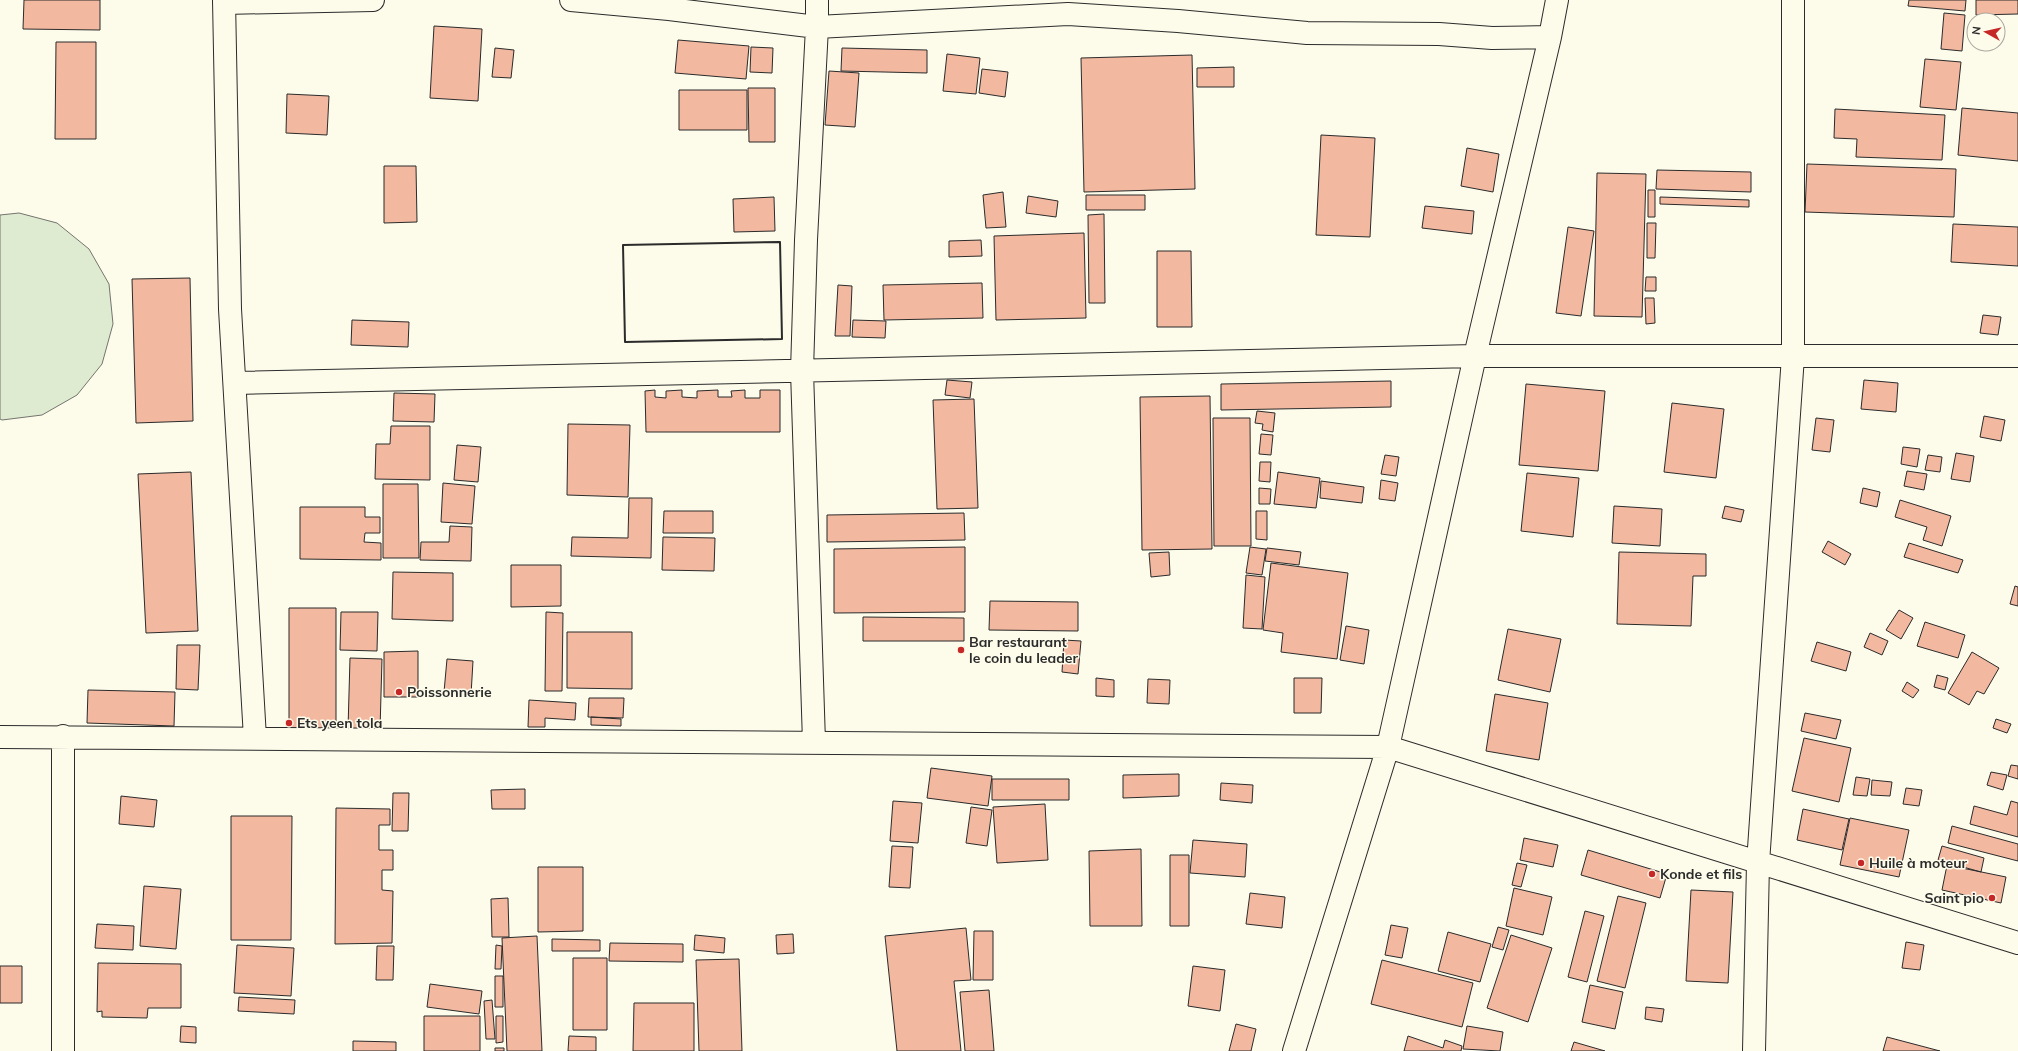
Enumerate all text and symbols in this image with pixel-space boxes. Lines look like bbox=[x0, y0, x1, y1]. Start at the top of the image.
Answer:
north arrow bbox=[1966, 12, 2006, 52]
text: N bbox=[1969, 26, 1984, 36]
place label: Bar restaurant le coin du leader bbox=[969, 633, 1079, 667]
marker: Bar restaurant le coin du leader bbox=[956, 645, 966, 655]
place label: Poissonnerie bbox=[407, 683, 492, 701]
marker: Poissonnerie bbox=[394, 687, 404, 697]
place label: Ets yeen tola bbox=[297, 714, 382, 732]
marker: Ets yeen tola bbox=[284, 718, 294, 728]
place label: Huile à moteur bbox=[1869, 854, 1968, 872]
marker: Huile à moteur bbox=[1856, 858, 1866, 868]
place label: Konde et fils bbox=[1660, 865, 1742, 883]
marker: Konde et fils bbox=[1647, 869, 1657, 879]
place label: Saint pio bbox=[1924, 889, 1984, 907]
marker: Saint pio bbox=[1987, 893, 1997, 903]

